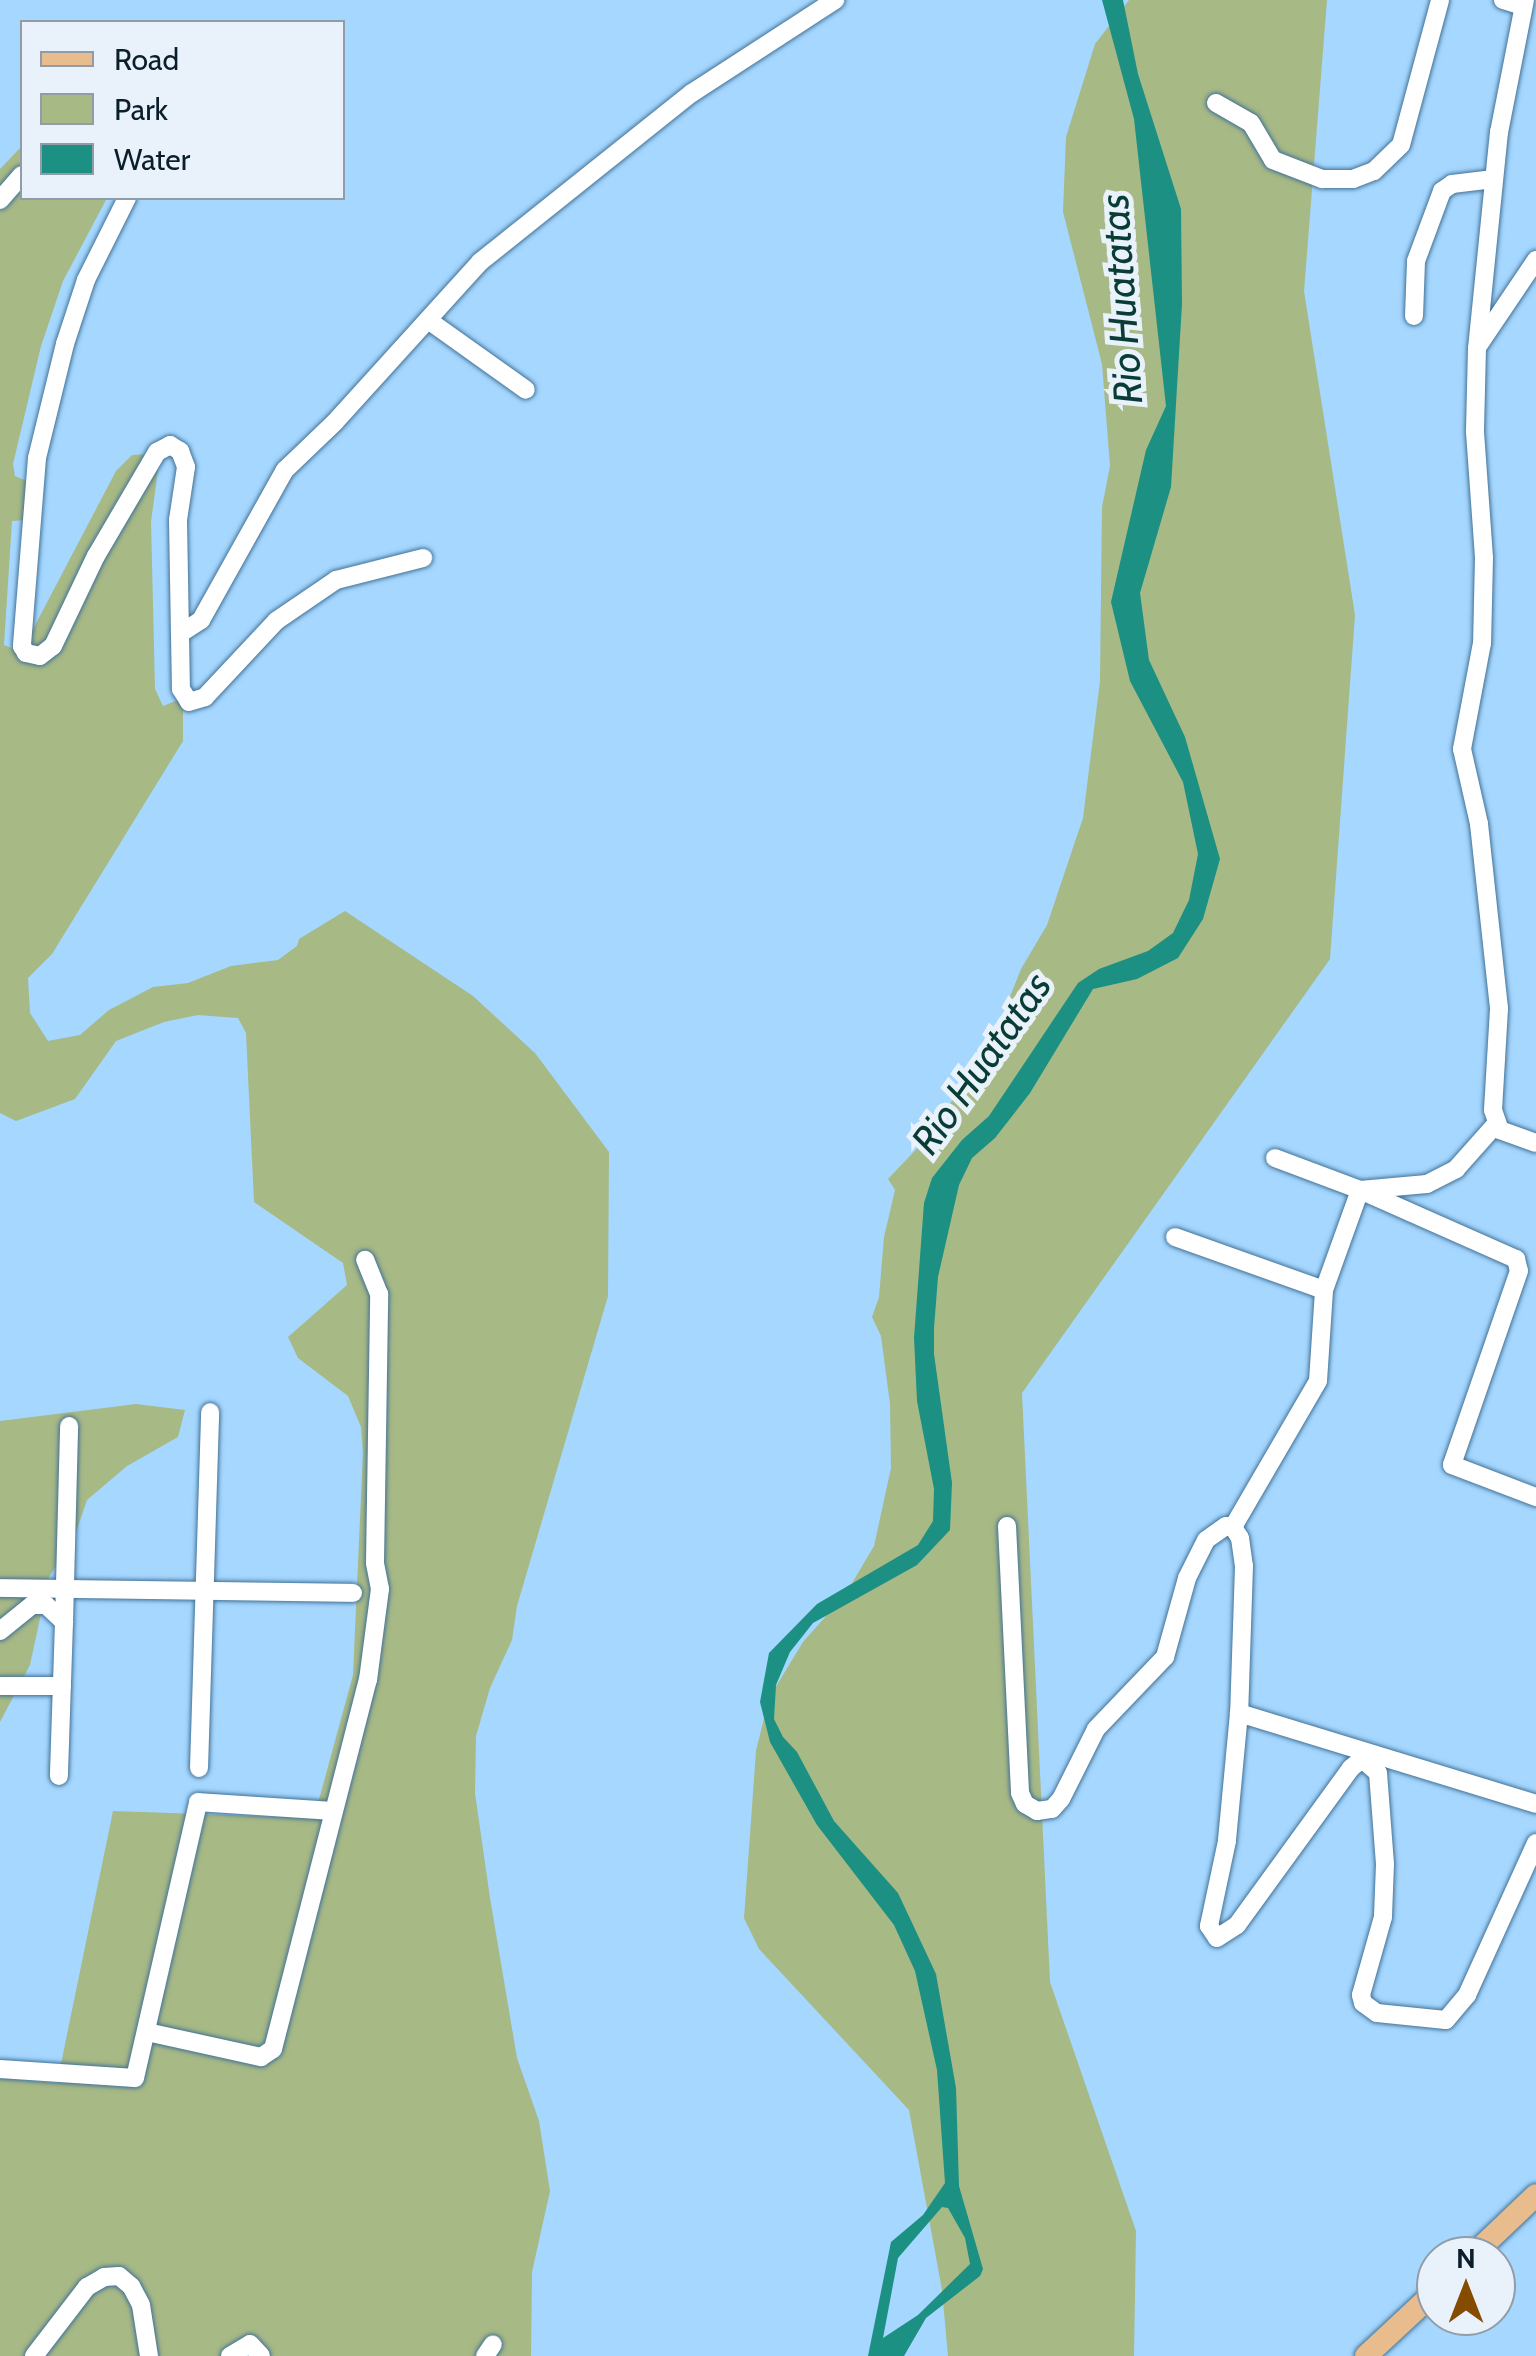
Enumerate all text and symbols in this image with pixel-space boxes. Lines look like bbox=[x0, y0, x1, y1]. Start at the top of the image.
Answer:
legend bbox=[20, 20, 345, 200]
text: Road bbox=[114, 41, 179, 78]
text: Park bbox=[114, 91, 168, 128]
text: Water bbox=[114, 141, 190, 178]
water label: Rio Huatatas bbox=[1090, 192, 1152, 406]
water label: Rio Huatatas bbox=[901, 963, 1061, 1163]
north arrow bbox=[1416, 2236, 1516, 2336]
text: N bbox=[1456, 2241, 1476, 2275]

